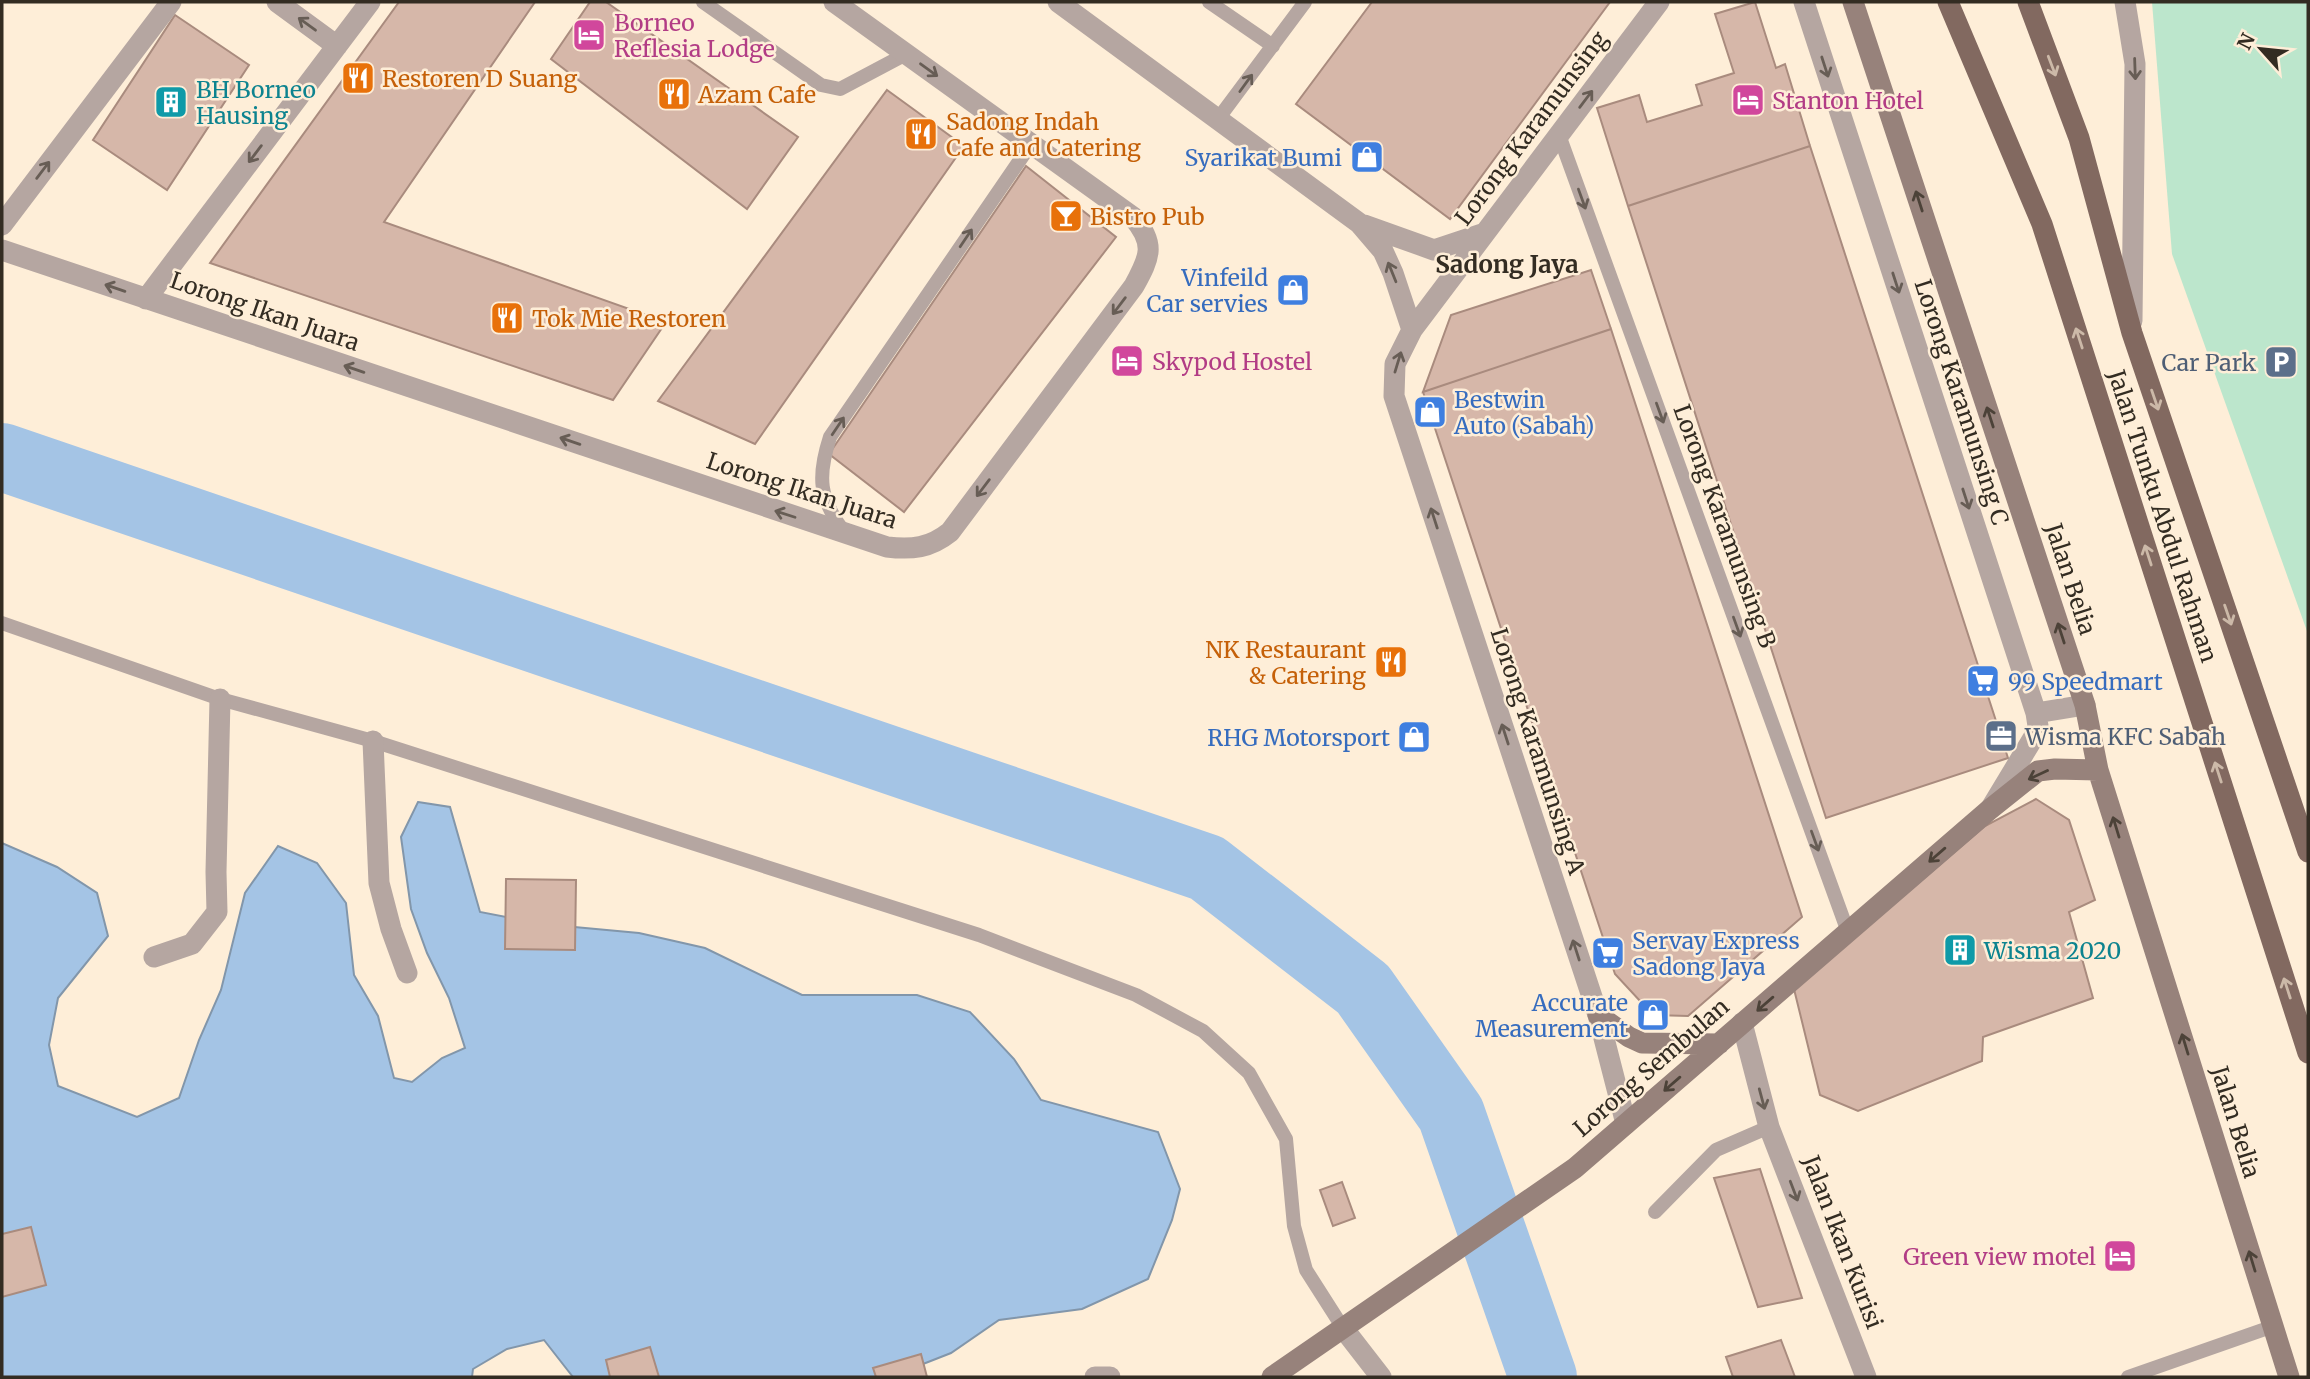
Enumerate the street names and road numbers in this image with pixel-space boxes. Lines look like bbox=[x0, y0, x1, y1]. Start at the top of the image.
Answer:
street label: Lorong Karamunsing bbox=[1448, 25, 1614, 231]
street label: Lorong Ikan Juara bbox=[167, 265, 363, 357]
street label: Lorong Karamunsing C bbox=[1909, 276, 2015, 528]
street label: Jalan Tunku Abdul Rahman bbox=[2102, 365, 2224, 666]
street label: Lorong Karamunsing B bbox=[1667, 400, 1783, 652]
street label: Lorong Ikan Juara bbox=[703, 446, 901, 534]
street label: Jalan Belia bbox=[2039, 519, 2103, 638]
street label: Lorong Karamunsing A bbox=[1484, 624, 1592, 879]
street label: Lorong Sembulan bbox=[1567, 992, 1735, 1142]
street label: Jalan Belia bbox=[2205, 1062, 2267, 1181]
street label: Jalan Ikan Kurisi bbox=[1796, 1150, 1889, 1333]

